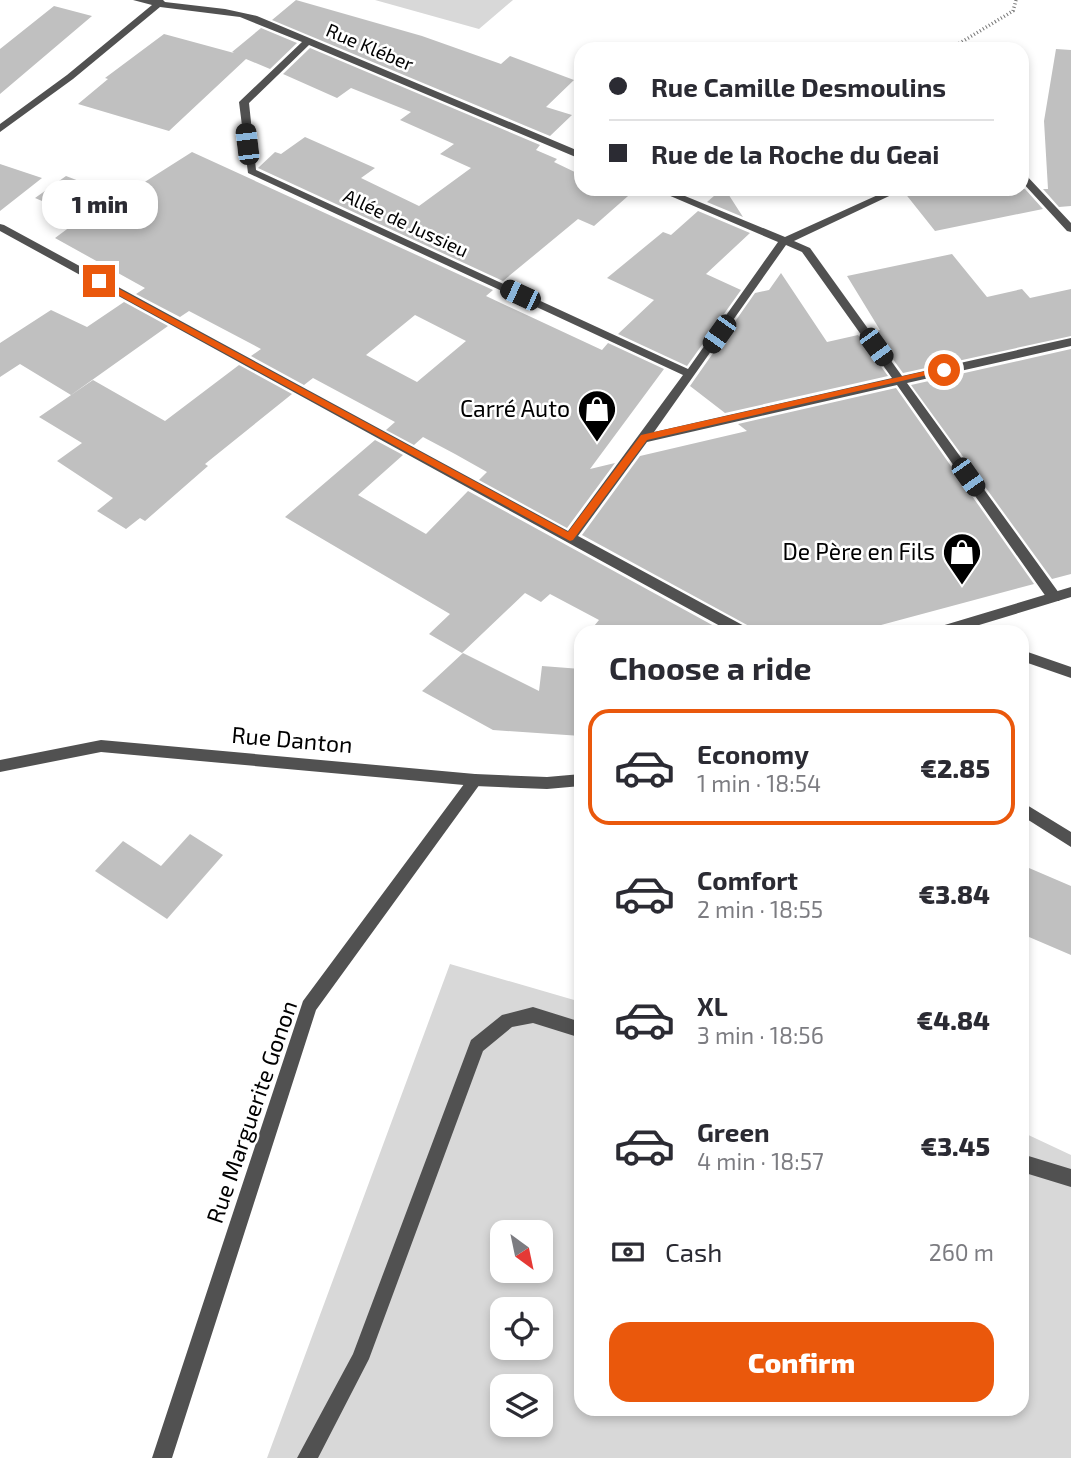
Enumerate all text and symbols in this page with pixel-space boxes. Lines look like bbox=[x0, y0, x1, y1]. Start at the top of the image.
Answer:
street label: Rue Kléber bbox=[323, 18, 418, 75]
text: Rue Camille Desmoulins bbox=[651, 71, 946, 102]
car bbox=[235, 122, 260, 166]
text: Rue de la Roche du Geai bbox=[651, 138, 940, 169]
callout: 1 min bbox=[41, 180, 157, 229]
street label: Allée de Jussieu bbox=[340, 184, 472, 262]
text: 1 min bbox=[72, 190, 128, 218]
route end bbox=[83, 265, 115, 297]
car bbox=[497, 277, 544, 313]
car bbox=[699, 311, 740, 357]
car bbox=[856, 324, 897, 370]
route start bbox=[928, 354, 960, 386]
shop icon: Carré Auto bbox=[576, 388, 618, 443]
place label: Carré Auto bbox=[460, 394, 570, 422]
car bbox=[948, 454, 989, 500]
shop icon: De Père en Fils bbox=[941, 531, 983, 586]
place label: De Père en Fils bbox=[783, 537, 935, 565]
text: Choose a ride bbox=[609, 648, 812, 686]
street label: Rue Danton bbox=[230, 720, 354, 758]
icon: car bbox=[613, 736, 676, 799]
text: Economy bbox=[697, 738, 809, 769]
text: €2.85 bbox=[920, 752, 990, 783]
text: 1 min · 18:54 bbox=[697, 769, 821, 797]
icon: car bbox=[613, 862, 676, 925]
text: Comfort bbox=[697, 864, 798, 895]
text: €3.84 bbox=[919, 878, 990, 909]
text: 2 min · 18:55 bbox=[697, 895, 823, 923]
icon: car bbox=[613, 988, 676, 1051]
text: XL bbox=[697, 990, 728, 1021]
street label: Rue Marguerite Gonon bbox=[200, 997, 302, 1227]
text: €4.84 bbox=[917, 1004, 990, 1035]
text: 3 min · 18:56 bbox=[697, 1021, 824, 1049]
icon: car bbox=[613, 1114, 676, 1177]
text: Green bbox=[697, 1116, 770, 1147]
text: €3.45 bbox=[920, 1130, 990, 1161]
text: 4 min · 18:57 bbox=[697, 1147, 824, 1175]
north arrow bbox=[490, 1220, 553, 1283]
map controls bbox=[490, 1220, 553, 1437]
icon: cash bbox=[609, 1233, 647, 1271]
text: Cash bbox=[665, 1236, 722, 1267]
text: 260 m bbox=[929, 1238, 994, 1266]
button: locate bbox=[490, 1297, 553, 1360]
button: Confirm bbox=[609, 1322, 994, 1402]
button: layers bbox=[490, 1374, 553, 1437]

